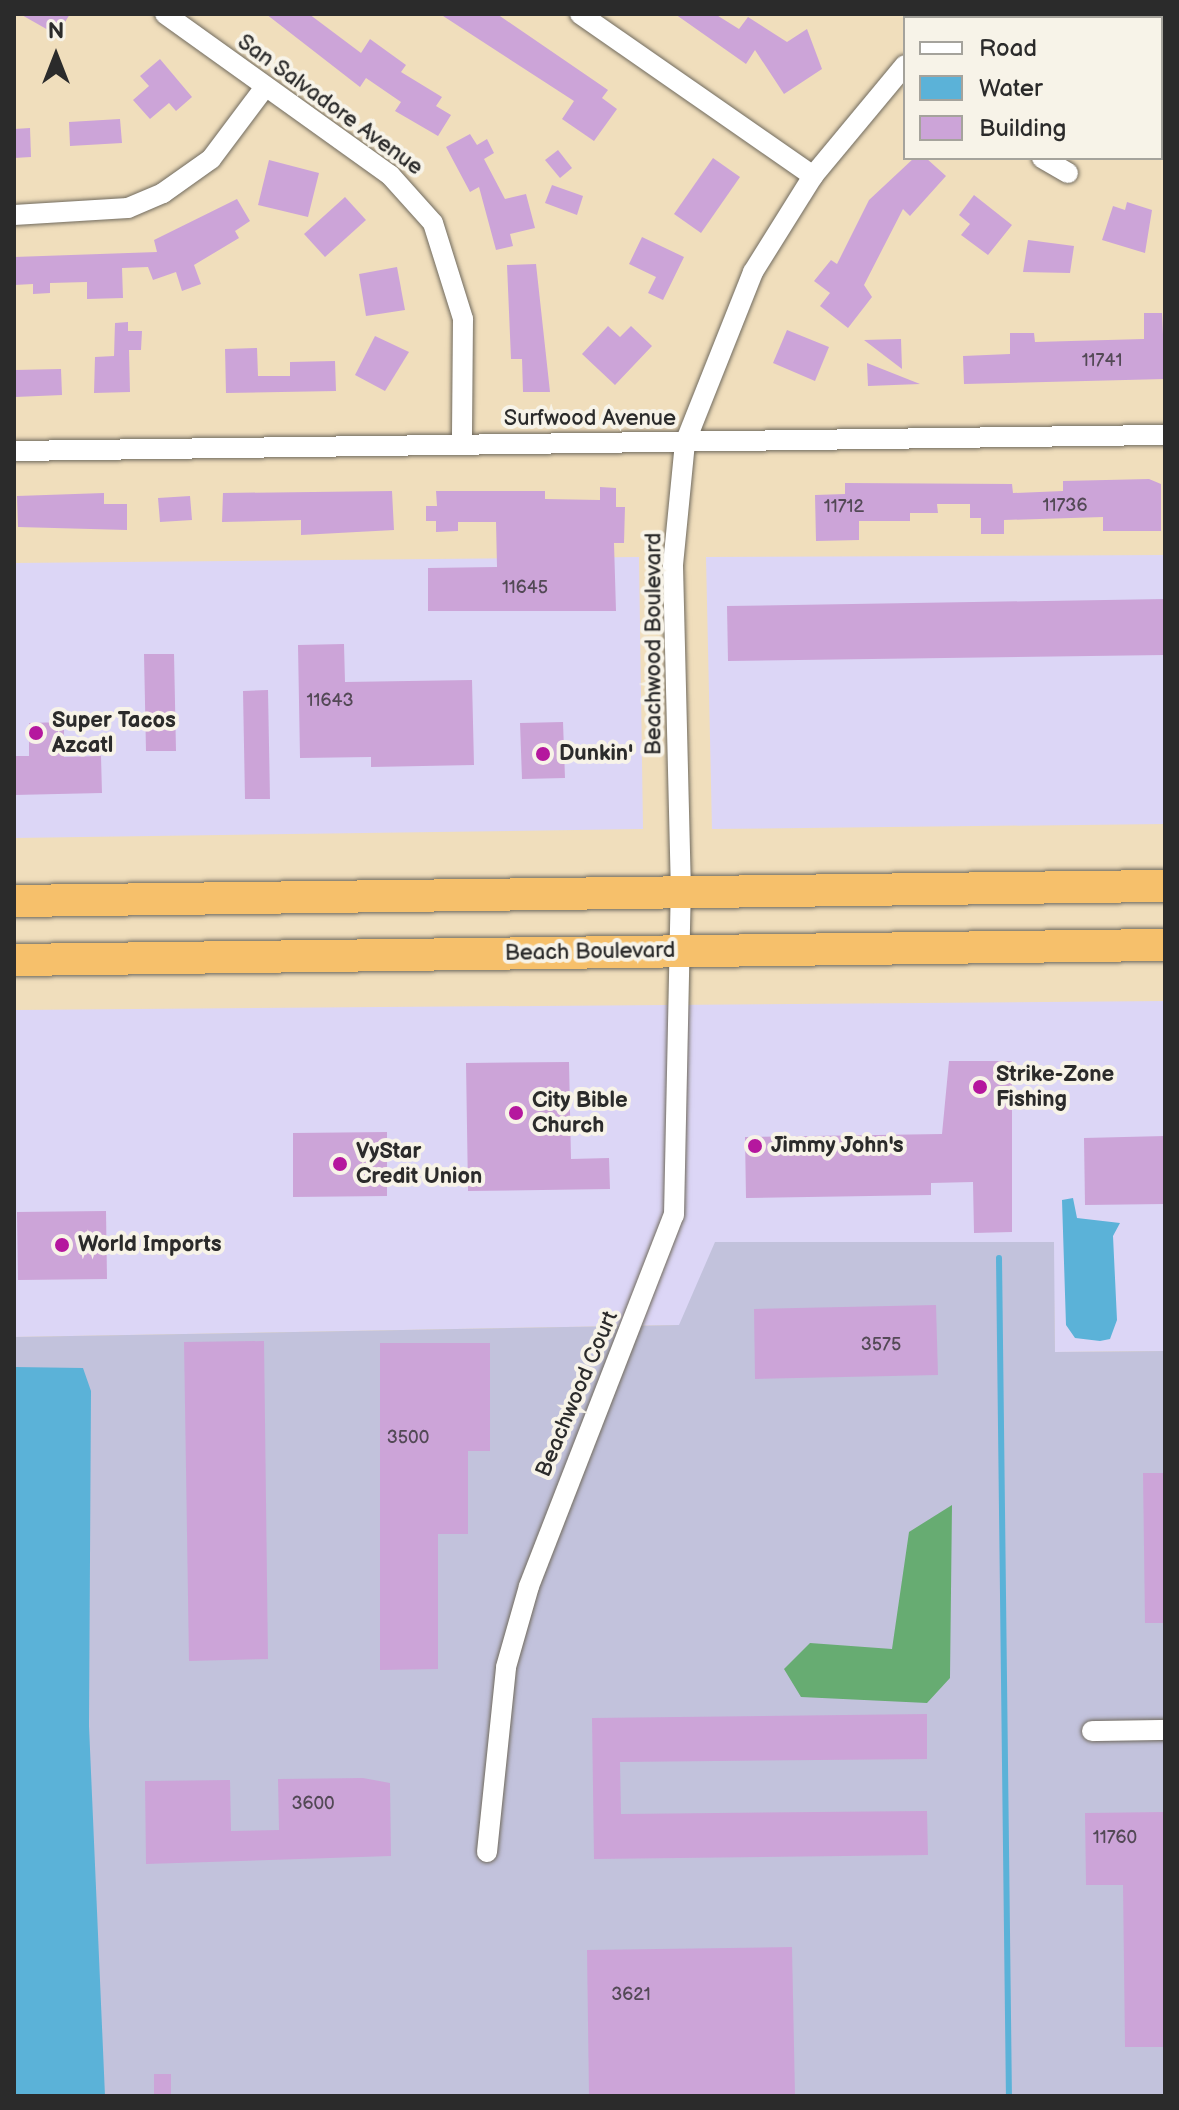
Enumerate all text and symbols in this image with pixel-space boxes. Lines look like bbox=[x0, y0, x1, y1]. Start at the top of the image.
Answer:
north arrow bbox=[16, 16, 96, 96]
legend bbox=[903, 16, 1163, 160]
text: N bbox=[48, 18, 64, 45]
street label: San Salvadore Avenue bbox=[232, 29, 428, 181]
text: Road bbox=[979, 34, 1037, 63]
text: Water bbox=[979, 74, 1043, 103]
text: Building bbox=[979, 114, 1066, 143]
house number: 11741 bbox=[1082, 350, 1122, 372]
street label: Surfwood Avenue bbox=[504, 406, 676, 432]
house number: 11736 bbox=[1043, 495, 1087, 517]
house number: 11712 bbox=[824, 496, 864, 518]
street label: Beachwood Boulevard bbox=[641, 533, 667, 755]
house number: 11645 bbox=[502, 577, 548, 599]
house number: 11643 bbox=[307, 690, 353, 712]
place label: Super Tacos Azcatl bbox=[52, 707, 176, 758]
marker: Super Tacos Azcatl bbox=[27, 724, 45, 742]
place label: Dunkin' bbox=[559, 741, 633, 767]
marker: Dunkin' bbox=[534, 745, 552, 763]
street label: Beach Boulevard bbox=[505, 937, 675, 967]
place label: Strike-Zone Fishing bbox=[996, 1061, 1114, 1112]
marker: Strike-Zone Fishing bbox=[971, 1078, 989, 1096]
place label: City Bible Church bbox=[532, 1087, 628, 1138]
marker: City Bible Church bbox=[507, 1104, 525, 1122]
place label: Jimmy John's bbox=[771, 1133, 904, 1159]
marker: Jimmy John's bbox=[746, 1137, 764, 1155]
place label: VyStar Credit Union bbox=[356, 1138, 482, 1190]
marker: VyStar Credit Union bbox=[331, 1155, 349, 1173]
place label: World Imports bbox=[78, 1232, 222, 1258]
marker: World Imports bbox=[53, 1236, 71, 1254]
street label: Beachwood Court bbox=[530, 1307, 624, 1481]
house number: 3575 bbox=[861, 1334, 901, 1356]
house number: 3500 bbox=[387, 1427, 429, 1449]
house number: 3600 bbox=[291, 1793, 335, 1815]
house number: 11760 bbox=[1093, 1827, 1137, 1849]
house number: 3621 bbox=[611, 1984, 651, 2006]

